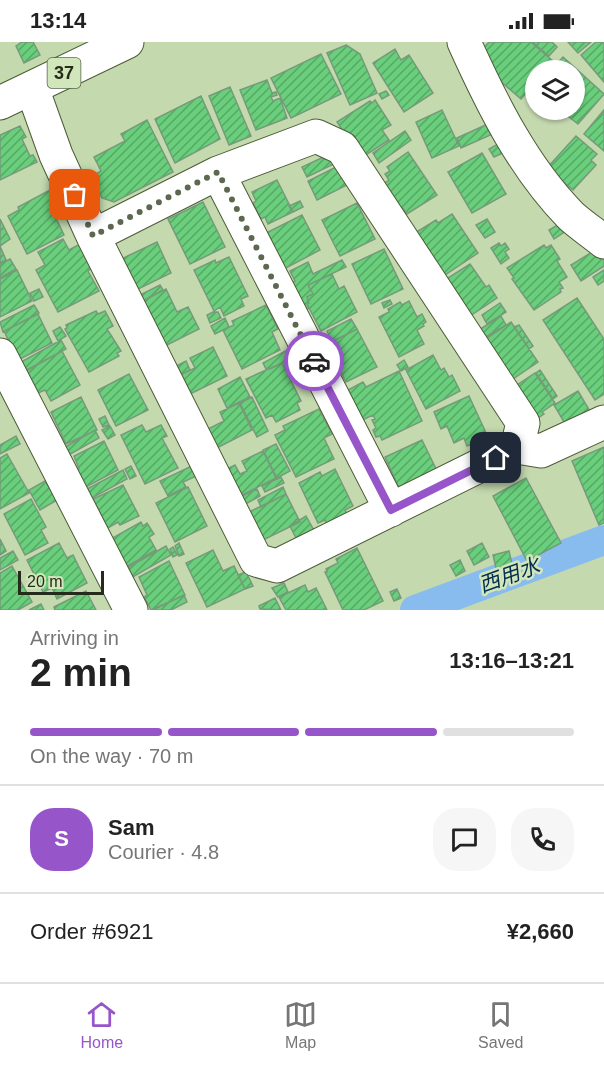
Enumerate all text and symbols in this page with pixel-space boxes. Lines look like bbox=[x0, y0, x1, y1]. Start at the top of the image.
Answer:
text: 13:14 bbox=[30, 8, 86, 33]
road number: 37 bbox=[48, 58, 80, 88]
map controls bbox=[525, 60, 585, 120]
button: layers bbox=[525, 60, 585, 120]
pin bbox=[49, 169, 100, 220]
icon: bag bbox=[58, 178, 91, 211]
courier bbox=[284, 331, 344, 391]
icon: car bbox=[298, 345, 331, 378]
pin bbox=[470, 432, 521, 483]
icon: home bbox=[479, 441, 512, 474]
water label: 西用水 bbox=[475, 553, 544, 597]
scale bar bbox=[18, 568, 104, 596]
text: 20 m bbox=[27, 573, 63, 590]
text: Arriving in bbox=[30, 627, 119, 649]
text: 13:16–13:21 bbox=[449, 648, 574, 673]
text: 2 min bbox=[30, 651, 132, 694]
text: On the way · 70 m bbox=[30, 745, 193, 767]
button: chat bbox=[433, 808, 496, 871]
button: phone bbox=[511, 808, 574, 871]
text: Sam bbox=[108, 815, 154, 840]
text: S bbox=[54, 826, 69, 851]
text: Courier · 4.8 bbox=[108, 841, 219, 863]
text: Order #6921 bbox=[30, 919, 154, 944]
text: ¥2,660 bbox=[507, 919, 574, 944]
tab: Home bbox=[80, 998, 123, 1052]
tab: Map bbox=[284, 998, 317, 1052]
tab: Saved bbox=[478, 998, 523, 1052]

